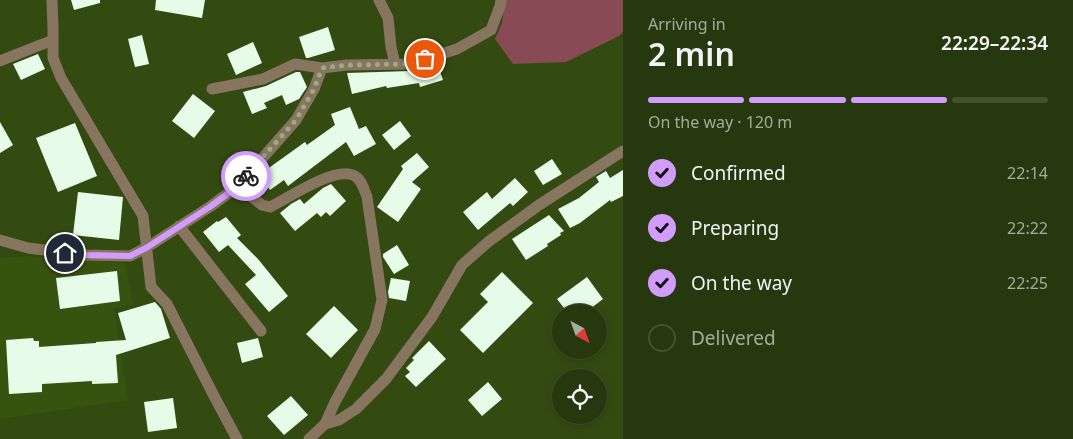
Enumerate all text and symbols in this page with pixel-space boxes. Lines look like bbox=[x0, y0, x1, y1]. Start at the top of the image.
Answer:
text: Arriving in bbox=[648, 13, 726, 35]
text: 22:29–22:34 bbox=[941, 30, 1048, 56]
text: 2 min bbox=[648, 32, 735, 75]
pin bbox=[404, 38, 446, 80]
icon: bag bbox=[411, 45, 439, 73]
text: On the way · 120 m bbox=[648, 111, 792, 133]
courier bbox=[221, 151, 271, 201]
icon: check bbox=[648, 159, 676, 187]
text: Confirmed bbox=[691, 160, 786, 186]
icon: bike bbox=[232, 162, 260, 190]
text: 22:14 bbox=[1007, 162, 1048, 184]
icon: check bbox=[648, 214, 676, 242]
text: Preparing bbox=[691, 215, 779, 241]
text: 22:22 bbox=[1007, 217, 1048, 239]
pin bbox=[44, 232, 86, 274]
icon: home bbox=[51, 239, 79, 267]
icon: check bbox=[648, 269, 676, 297]
text: On the way bbox=[691, 270, 792, 296]
text: 22:25 bbox=[1007, 272, 1048, 294]
north arrow bbox=[552, 304, 608, 359]
map controls bbox=[552, 304, 607, 424]
text: Delivered bbox=[691, 325, 776, 351]
button: locate bbox=[552, 369, 607, 424]

